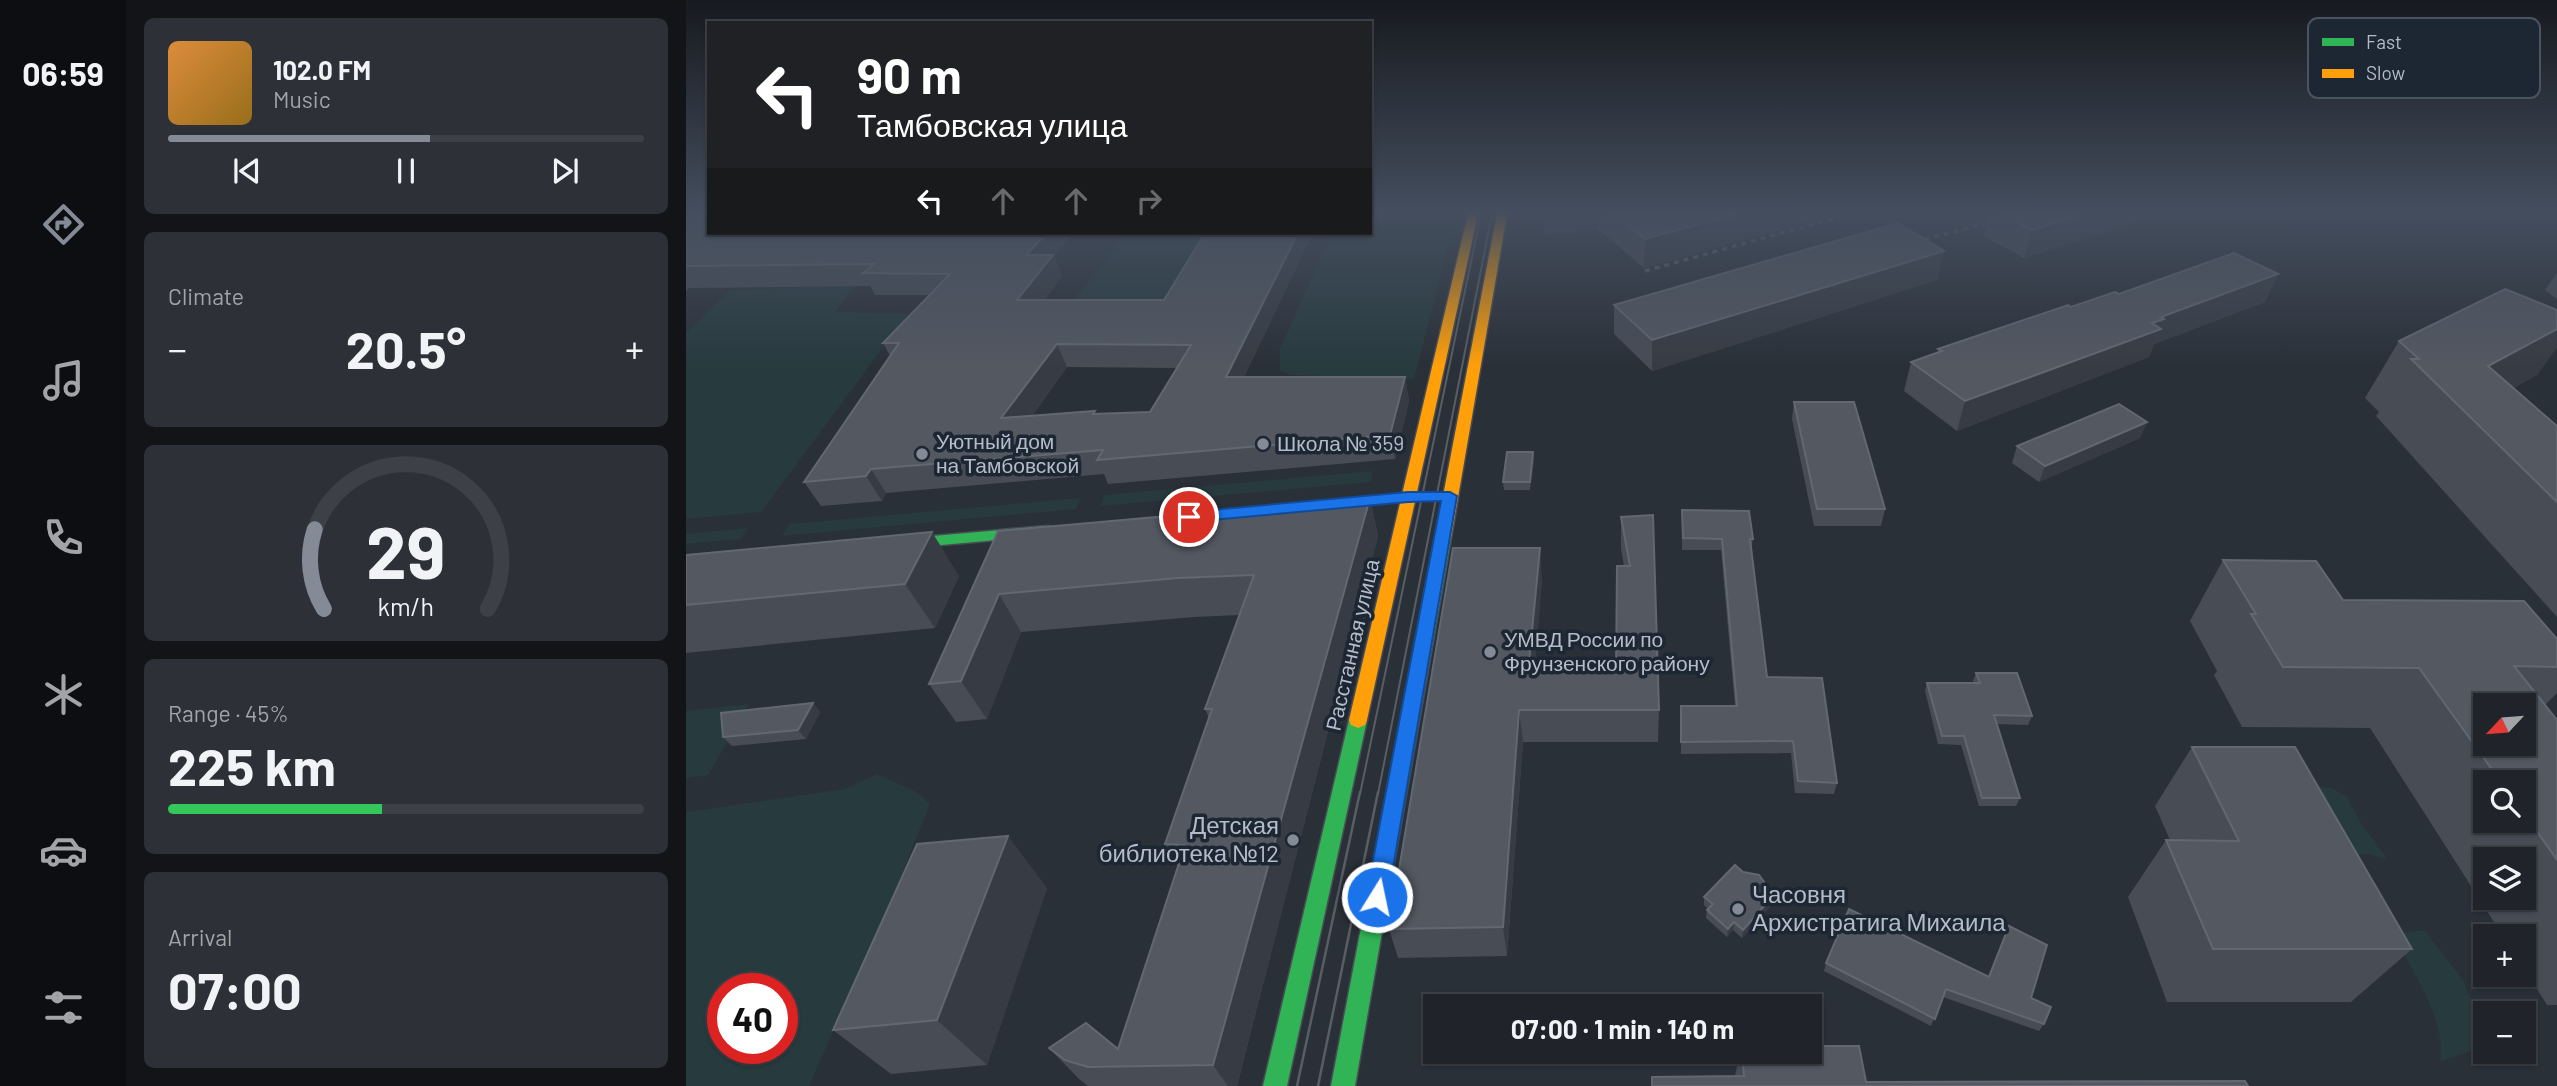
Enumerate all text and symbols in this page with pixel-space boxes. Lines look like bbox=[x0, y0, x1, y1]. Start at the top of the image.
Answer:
legend bbox=[2308, 18, 2540, 98]
text: Fast bbox=[2366, 30, 2402, 53]
text: 90 m bbox=[857, 45, 962, 104]
icon: left bbox=[742, 49, 833, 140]
text: 06:59 bbox=[22, 54, 104, 92]
text: 102.0 FM bbox=[273, 54, 371, 85]
text: Slow bbox=[2366, 61, 2405, 84]
text: Music bbox=[273, 85, 331, 113]
text: Тамбовская улица bbox=[857, 105, 1128, 143]
icon: previous bbox=[228, 152, 266, 190]
icon: pause bbox=[387, 152, 425, 190]
icon: next bbox=[546, 152, 584, 190]
icon: left bbox=[911, 182, 949, 220]
icon: ahead bbox=[984, 182, 1022, 220]
icon: ahead bbox=[1057, 182, 1095, 220]
icon: right bbox=[1130, 182, 1168, 220]
icon: directions bbox=[39, 200, 88, 249]
text: Climate bbox=[168, 282, 244, 310]
text: 20.5° bbox=[346, 317, 466, 379]
text: − bbox=[168, 325, 187, 371]
text: + bbox=[625, 325, 644, 371]
icon: music bbox=[39, 356, 88, 405]
place label: Уютный дом на Тамбовской bbox=[936, 428, 1079, 477]
place label: Школа № 359 bbox=[1277, 430, 1404, 455]
marker: Школа № 359 bbox=[1255, 436, 1271, 452]
marker: Уютный дом на Тамбовской bbox=[914, 446, 930, 462]
pin bbox=[1159, 487, 1219, 547]
icon: arrive bbox=[1170, 498, 1208, 536]
text: 29 bbox=[366, 506, 446, 594]
icon: phone bbox=[39, 513, 88, 562]
street label: Расстанная улица bbox=[1320, 556, 1383, 733]
text: km/h bbox=[378, 591, 434, 621]
place label: УМВД России по Фрунзенского району bbox=[1504, 626, 1710, 675]
marker: УМВД России по Фрунзенского району bbox=[1482, 644, 1498, 660]
icon: climate bbox=[39, 670, 88, 719]
north arrow bbox=[2473, 693, 2536, 756]
map controls bbox=[2473, 693, 2536, 1064]
text: Range · 45% bbox=[168, 699, 289, 727]
text: 225 km bbox=[168, 734, 336, 796]
button: search bbox=[2473, 770, 2536, 833]
place label: Детская библиотека №12 bbox=[1099, 810, 1279, 867]
icon: car bbox=[39, 826, 88, 875]
marker: Детская библиотека №12 bbox=[1285, 832, 1301, 848]
button: layers bbox=[2473, 847, 2536, 910]
position arrow bbox=[1340, 860, 1414, 934]
place label: Часовня Архистратига Михаила bbox=[1752, 879, 2006, 936]
marker: Часовня Архистратига Михаила bbox=[1730, 901, 1746, 917]
text: Arrival bbox=[168, 923, 232, 951]
button: + bbox=[2473, 924, 2536, 987]
text: 07:00 bbox=[168, 958, 302, 1020]
speed limit sign: 40 bbox=[707, 973, 798, 1064]
icon: filters bbox=[39, 983, 88, 1032]
button: − bbox=[2473, 1001, 2536, 1064]
text: 07:00 · 1 min · 140 m bbox=[1511, 1013, 1734, 1044]

